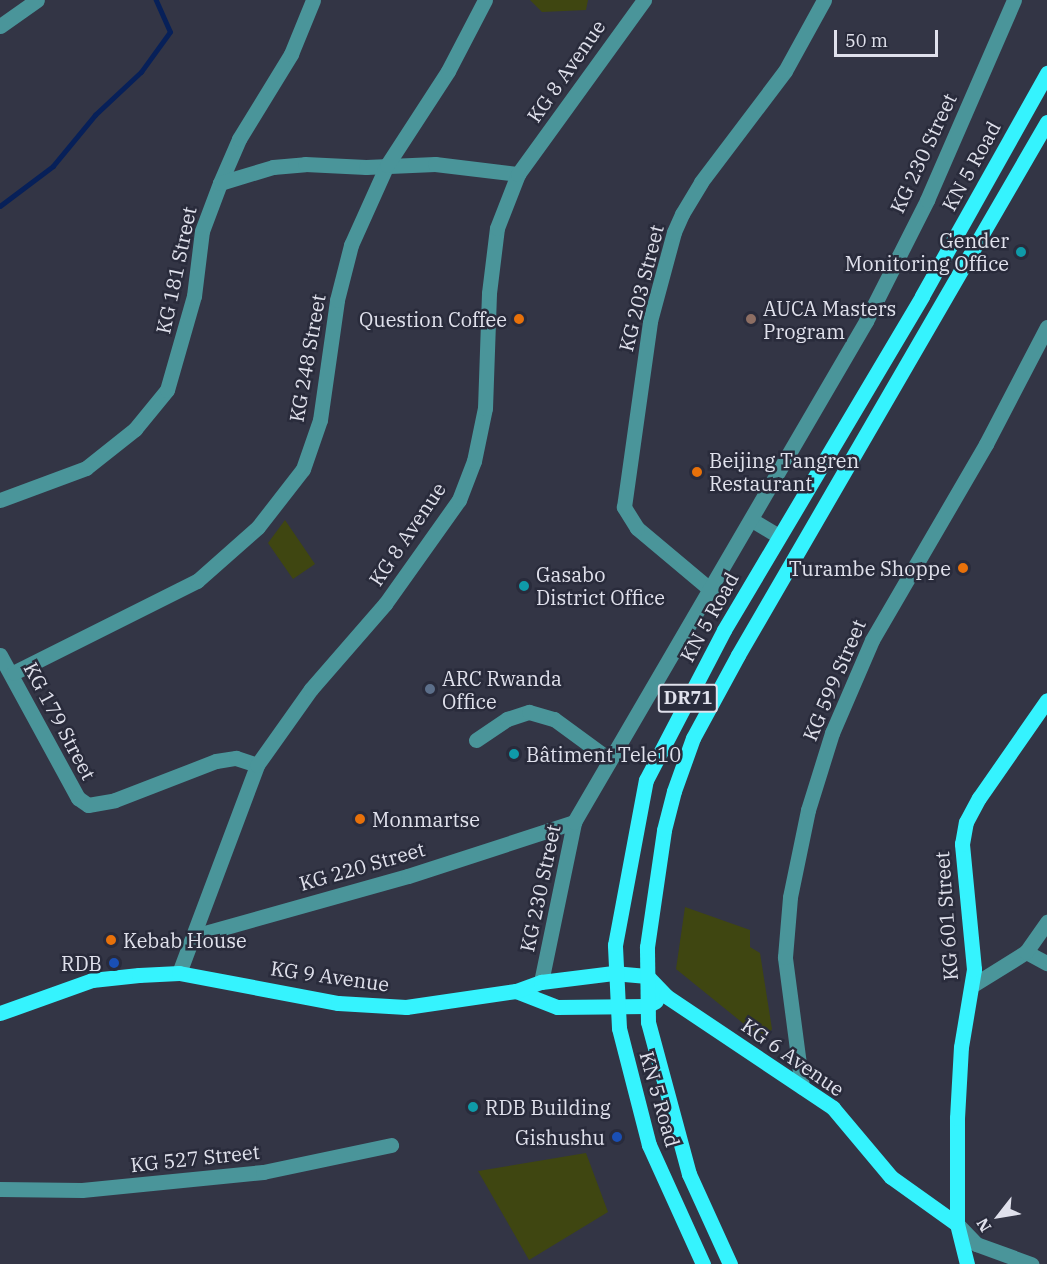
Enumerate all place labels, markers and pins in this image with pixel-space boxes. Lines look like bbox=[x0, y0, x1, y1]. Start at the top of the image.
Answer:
place label: Gender Monitoring Office bbox=[845, 228, 1009, 275]
marker: Gender Monitoring Office bbox=[1014, 245, 1028, 259]
place label: AUCA Masters Program bbox=[763, 296, 896, 343]
place label: Question Coffee bbox=[359, 307, 507, 331]
marker: Question Coffee bbox=[512, 312, 526, 326]
marker: AUCA Masters Program bbox=[744, 312, 758, 326]
place label: Beijing Tangren Restaurant bbox=[709, 448, 859, 495]
marker: Beijing Tangren Restaurant bbox=[690, 465, 704, 479]
place label: Turambe Shoppe bbox=[789, 556, 951, 580]
marker: Turambe Shoppe bbox=[956, 561, 970, 575]
place label: Gasabo District Office bbox=[536, 562, 665, 609]
marker: Gasabo District Office bbox=[517, 579, 531, 593]
place label: ARC Rwanda Office bbox=[442, 666, 562, 713]
marker: ARC Rwanda Office bbox=[423, 682, 437, 696]
place label: Bâtiment Tele10 bbox=[526, 742, 681, 766]
marker: Bâtiment Tele10 bbox=[507, 747, 521, 761]
place label: Monmartse bbox=[372, 807, 480, 831]
marker: Monmartse bbox=[353, 812, 367, 826]
place label: Kebab House bbox=[123, 928, 247, 952]
marker: Kebab House bbox=[104, 933, 118, 947]
place label: RDB bbox=[61, 951, 102, 975]
marker: RDB bbox=[107, 956, 121, 970]
place label: RDB Building bbox=[485, 1095, 611, 1119]
marker: RDB Building bbox=[466, 1100, 480, 1114]
place label: Gishushu bbox=[515, 1125, 605, 1149]
marker: Gishushu bbox=[610, 1130, 624, 1144]

